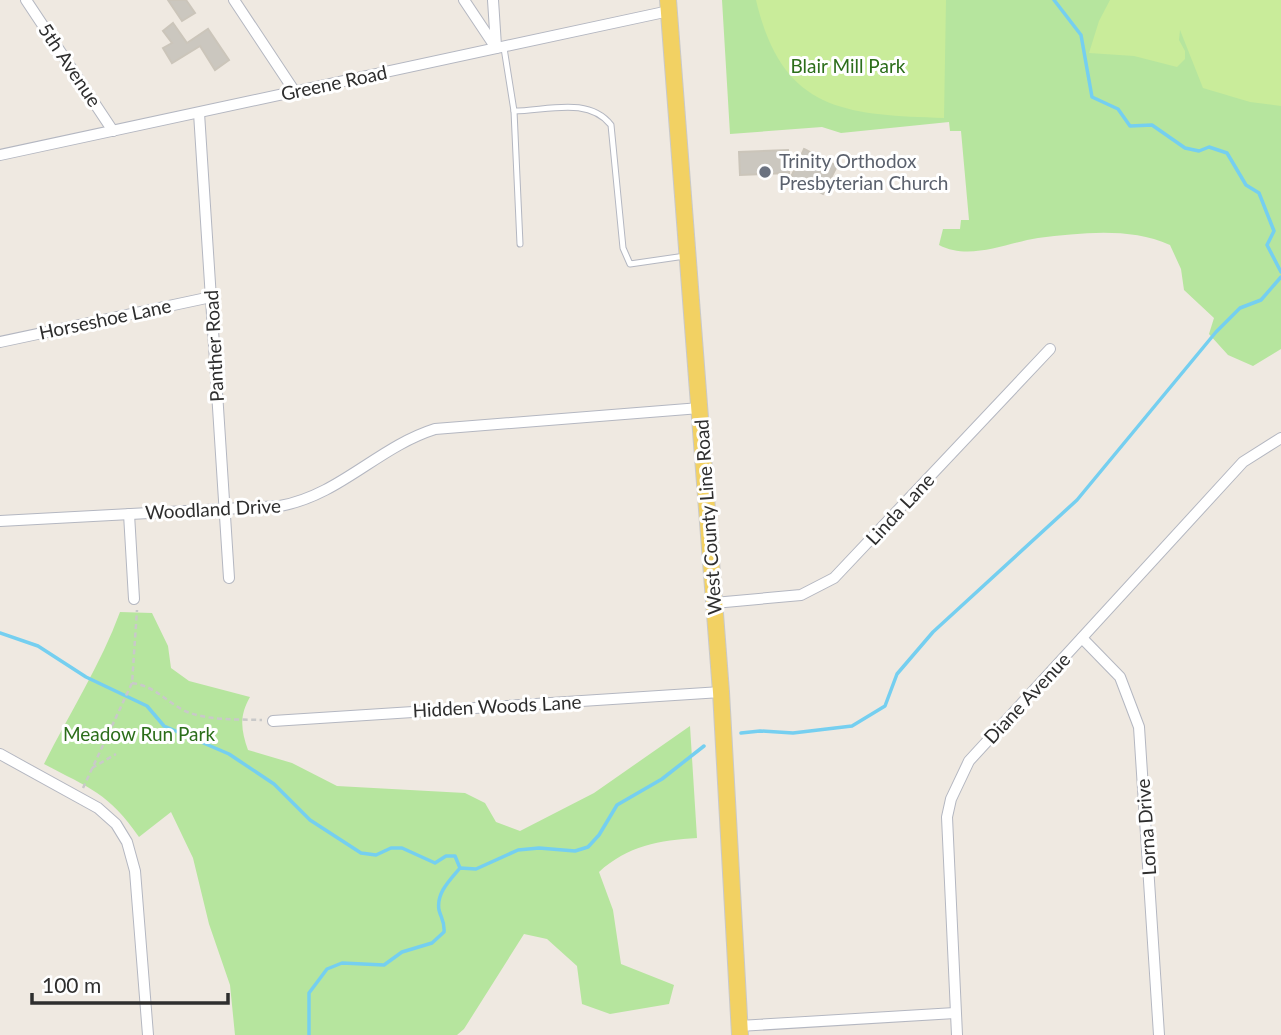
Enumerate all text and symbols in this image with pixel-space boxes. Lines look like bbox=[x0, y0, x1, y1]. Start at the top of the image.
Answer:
street label: 5th Avenue bbox=[34, 19, 107, 111]
park label: Blair Mill Park bbox=[791, 54, 906, 77]
street label: Greene Road bbox=[279, 60, 389, 105]
place label: Trinity Orthodox Presbyterian Church bbox=[779, 149, 948, 194]
marker: Trinity Orthodox Presbyterian Church bbox=[757, 164, 773, 180]
street label: Panther Road bbox=[199, 290, 228, 403]
street label: Horseshoe Lane bbox=[37, 293, 173, 344]
street label: West County Line Road bbox=[689, 419, 726, 616]
street label: Linda Lane bbox=[861, 468, 939, 549]
street label: Woodland Drive bbox=[144, 493, 282, 524]
street label: Diane Avenue bbox=[979, 647, 1075, 748]
street label: Hidden Woods Lane bbox=[412, 690, 582, 721]
park label: Meadow Run Park bbox=[63, 722, 215, 745]
street label: Lorna Drive bbox=[1131, 778, 1160, 876]
scale bar bbox=[32, 962, 228, 1006]
text: 100 m bbox=[42, 972, 101, 997]

